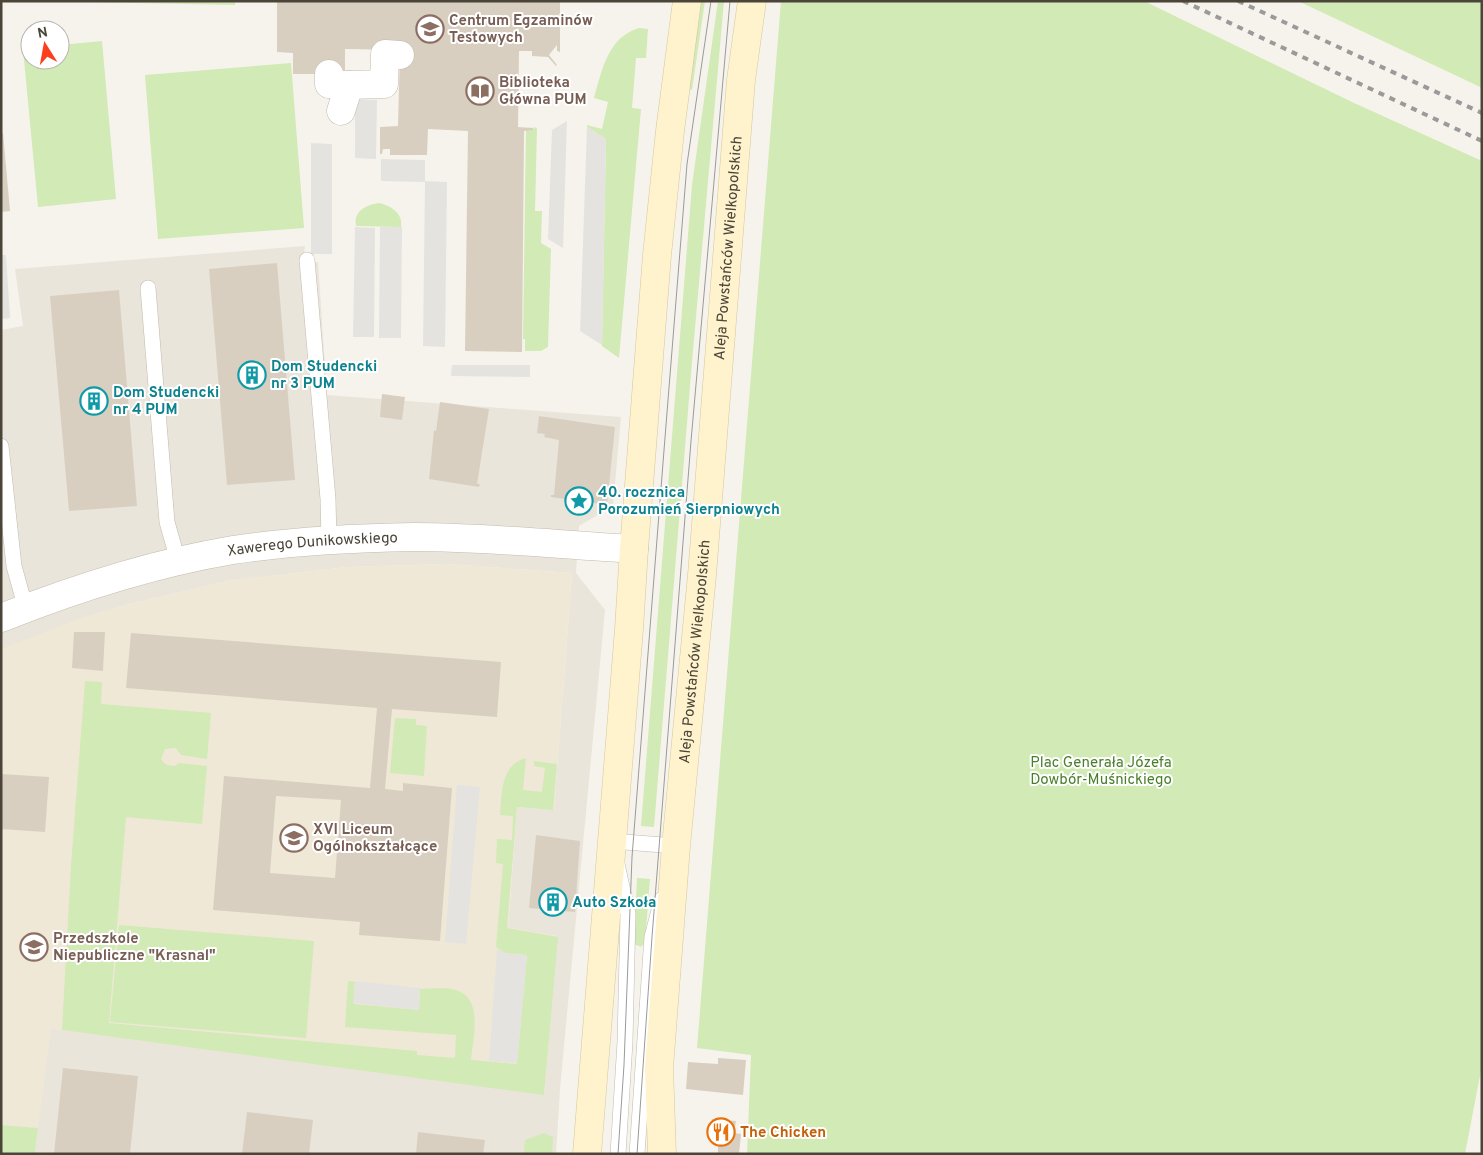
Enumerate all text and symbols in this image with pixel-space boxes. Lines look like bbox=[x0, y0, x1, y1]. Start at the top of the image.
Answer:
place label: Centrum Egzaminów Testowych bbox=[449, 12, 593, 48]
school or university icon: Centrum Egzaminów Testowych bbox=[415, 14, 445, 44]
north arrow bbox=[20, 20, 70, 70]
text: N bbox=[36, 24, 49, 43]
place label: Biblioteka Główna PUM bbox=[499, 74, 587, 110]
library icon: Biblioteka Główna PUM bbox=[465, 76, 495, 106]
street label: Aleja Powstańców Wielkopolskich bbox=[711, 135, 748, 361]
place label: Dom Studencki nr 3 PUM bbox=[271, 358, 377, 394]
building icon: Dom Studencki nr 3 PUM bbox=[237, 360, 267, 390]
place label: Dom Studencki nr 4 PUM bbox=[113, 384, 219, 420]
building icon: Dom Studencki nr 4 PUM bbox=[79, 386, 109, 416]
place label: 40. rocznica Porozumień Sierpniowych bbox=[598, 484, 780, 520]
place icon: 40. rocznica Porozumień Sierpniowych bbox=[564, 486, 594, 516]
street label: Xawerego Dunikowskiego bbox=[226, 529, 398, 562]
street label: Aleja Powstańców Wielkopolskich bbox=[676, 539, 716, 765]
park label: Plac Generała Józefa Dowbór-Muśnickiego bbox=[1030, 754, 1172, 790]
place label: XVI Liceum Ogólnokształcące bbox=[313, 821, 437, 857]
school or university icon: XVI Liceum Ogólnokształcące bbox=[279, 823, 309, 853]
building icon: Auto Szkoła bbox=[538, 887, 568, 917]
place label: Auto Szkoła bbox=[572, 894, 656, 913]
place label: Przedszkole Niepubliczne "Krasnal" bbox=[53, 930, 216, 966]
school or university icon: Przedszkole Niepubliczne "Krasnal" bbox=[19, 932, 49, 962]
restaurant icon: The Chicken bbox=[706, 1117, 736, 1147]
place label: The Chicken bbox=[740, 1124, 826, 1143]

